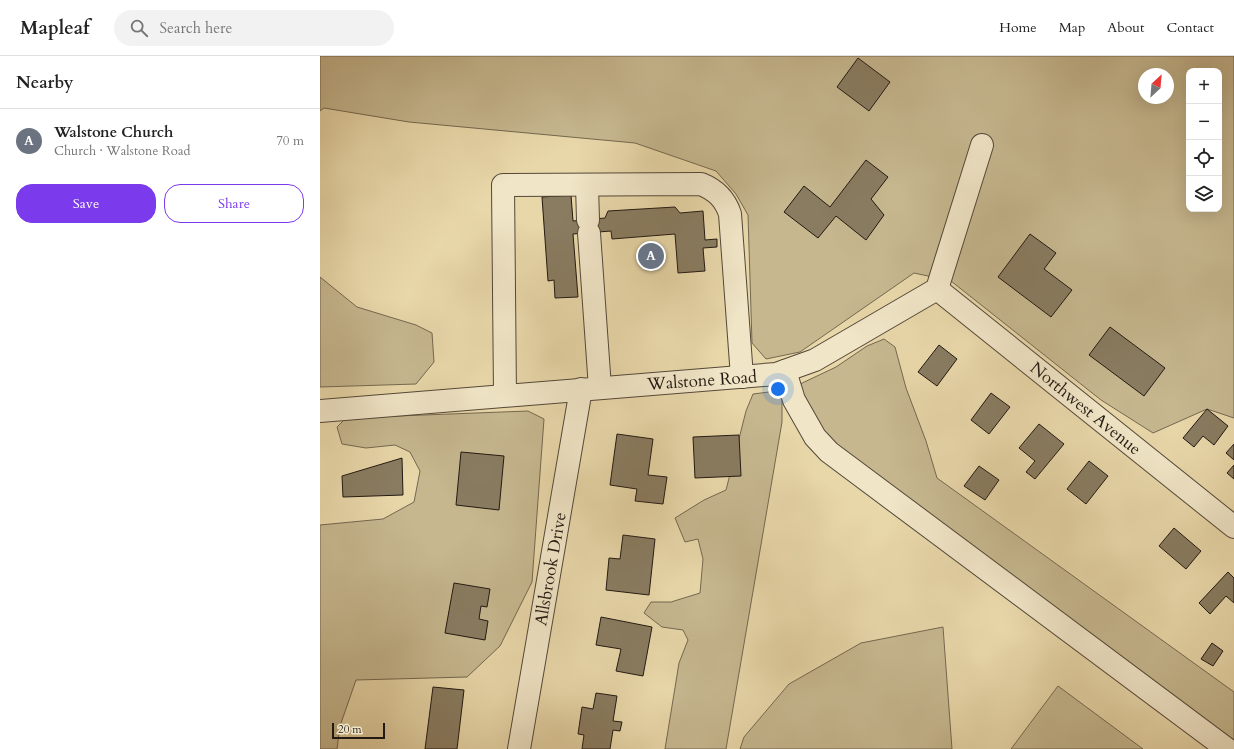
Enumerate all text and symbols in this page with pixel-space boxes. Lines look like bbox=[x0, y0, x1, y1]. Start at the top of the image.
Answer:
search box bbox=[114, 10, 394, 46]
text: Mapleaf bbox=[20, 15, 90, 41]
icon: search bbox=[128, 17, 150, 39]
text: Search here bbox=[160, 18, 232, 38]
text: Home bbox=[999, 18, 1037, 37]
text: Map bbox=[1059, 18, 1085, 37]
text: About bbox=[1107, 18, 1144, 37]
text: Contact bbox=[1166, 18, 1214, 37]
north arrow bbox=[1138, 68, 1174, 104]
map controls bbox=[1186, 68, 1222, 212]
button: + bbox=[1186, 68, 1222, 104]
text: Nearby bbox=[16, 71, 73, 94]
button: − bbox=[1186, 104, 1222, 140]
text: Walstone Church bbox=[54, 122, 173, 142]
text: A bbox=[24, 132, 34, 150]
text: 70 m bbox=[276, 132, 304, 150]
button: locate bbox=[1186, 140, 1222, 176]
text: Church · Walstone Road bbox=[54, 142, 190, 160]
button: layers bbox=[1186, 176, 1222, 212]
button: Save bbox=[16, 184, 156, 223]
button: Share bbox=[164, 184, 304, 223]
pin: A bbox=[638, 241, 664, 271]
street label: Northwest Avenue bbox=[1025, 356, 1146, 460]
street label: Walstone Road bbox=[645, 365, 758, 396]
your location bbox=[768, 379, 788, 399]
street label: Allsbrook Drive bbox=[529, 511, 572, 628]
scale bar bbox=[332, 721, 385, 740]
text: 20 m bbox=[338, 722, 362, 737]

